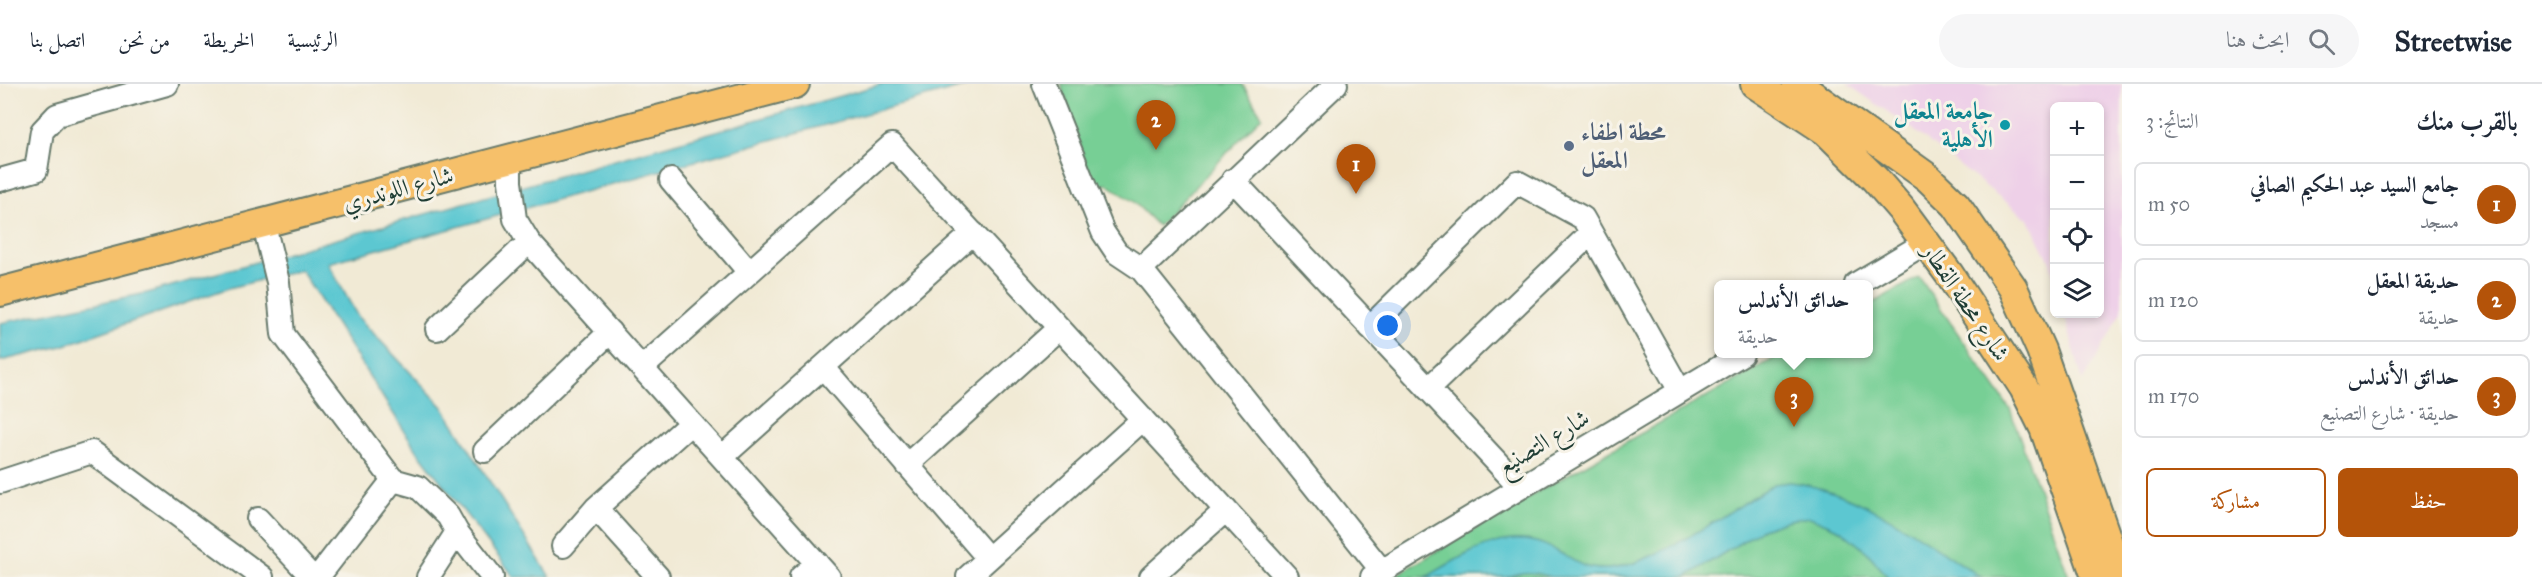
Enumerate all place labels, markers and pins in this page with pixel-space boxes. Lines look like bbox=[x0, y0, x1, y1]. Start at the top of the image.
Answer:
place label: جامعة المعقل الأهلية bbox=[1894, 96, 1993, 154]
pin: 2 bbox=[1136, 100, 1176, 150]
place label: محطة اطفاء المعقل bbox=[1581, 117, 1666, 177]
marker: جامعة المعقل الأهلية bbox=[1998, 118, 2012, 132]
marker: محطة اطفاء المعقل bbox=[1562, 139, 1576, 153]
pin: 1 bbox=[1336, 144, 1376, 194]
pin: 3 bbox=[1774, 378, 1814, 427]

